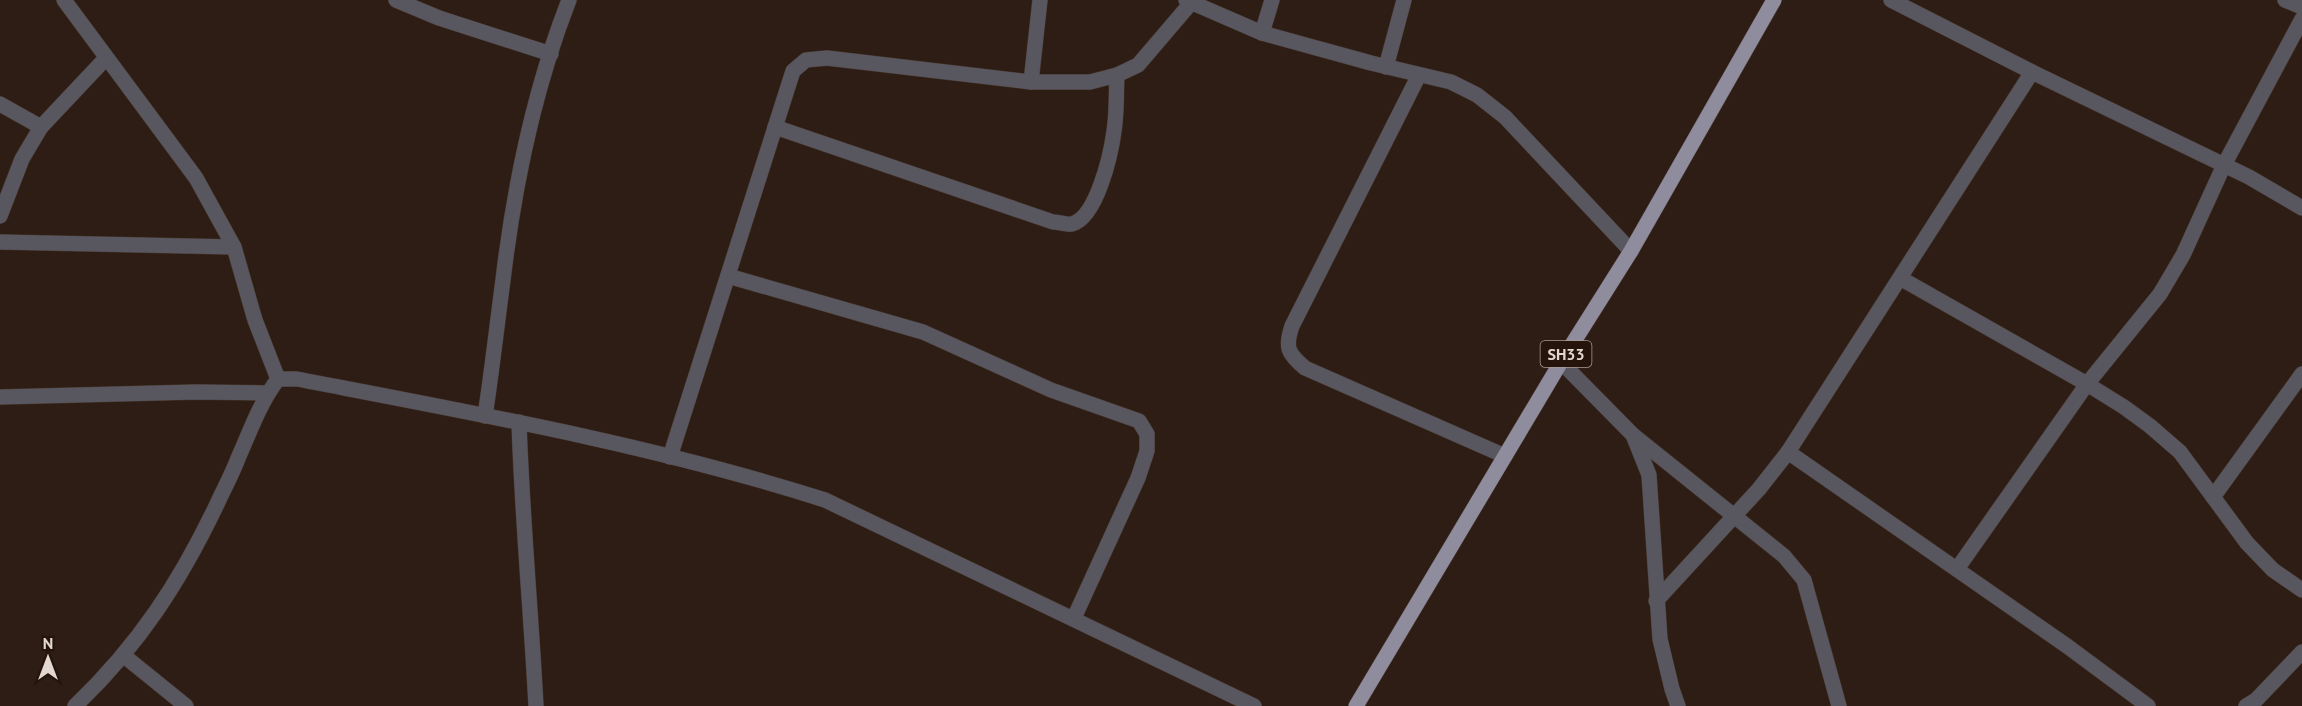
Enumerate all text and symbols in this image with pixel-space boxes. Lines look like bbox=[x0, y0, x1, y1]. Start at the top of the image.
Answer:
road number: SH33 bbox=[1540, 341, 1592, 367]
north arrow bbox=[18, 628, 78, 688]
text: N bbox=[43, 633, 53, 653]

